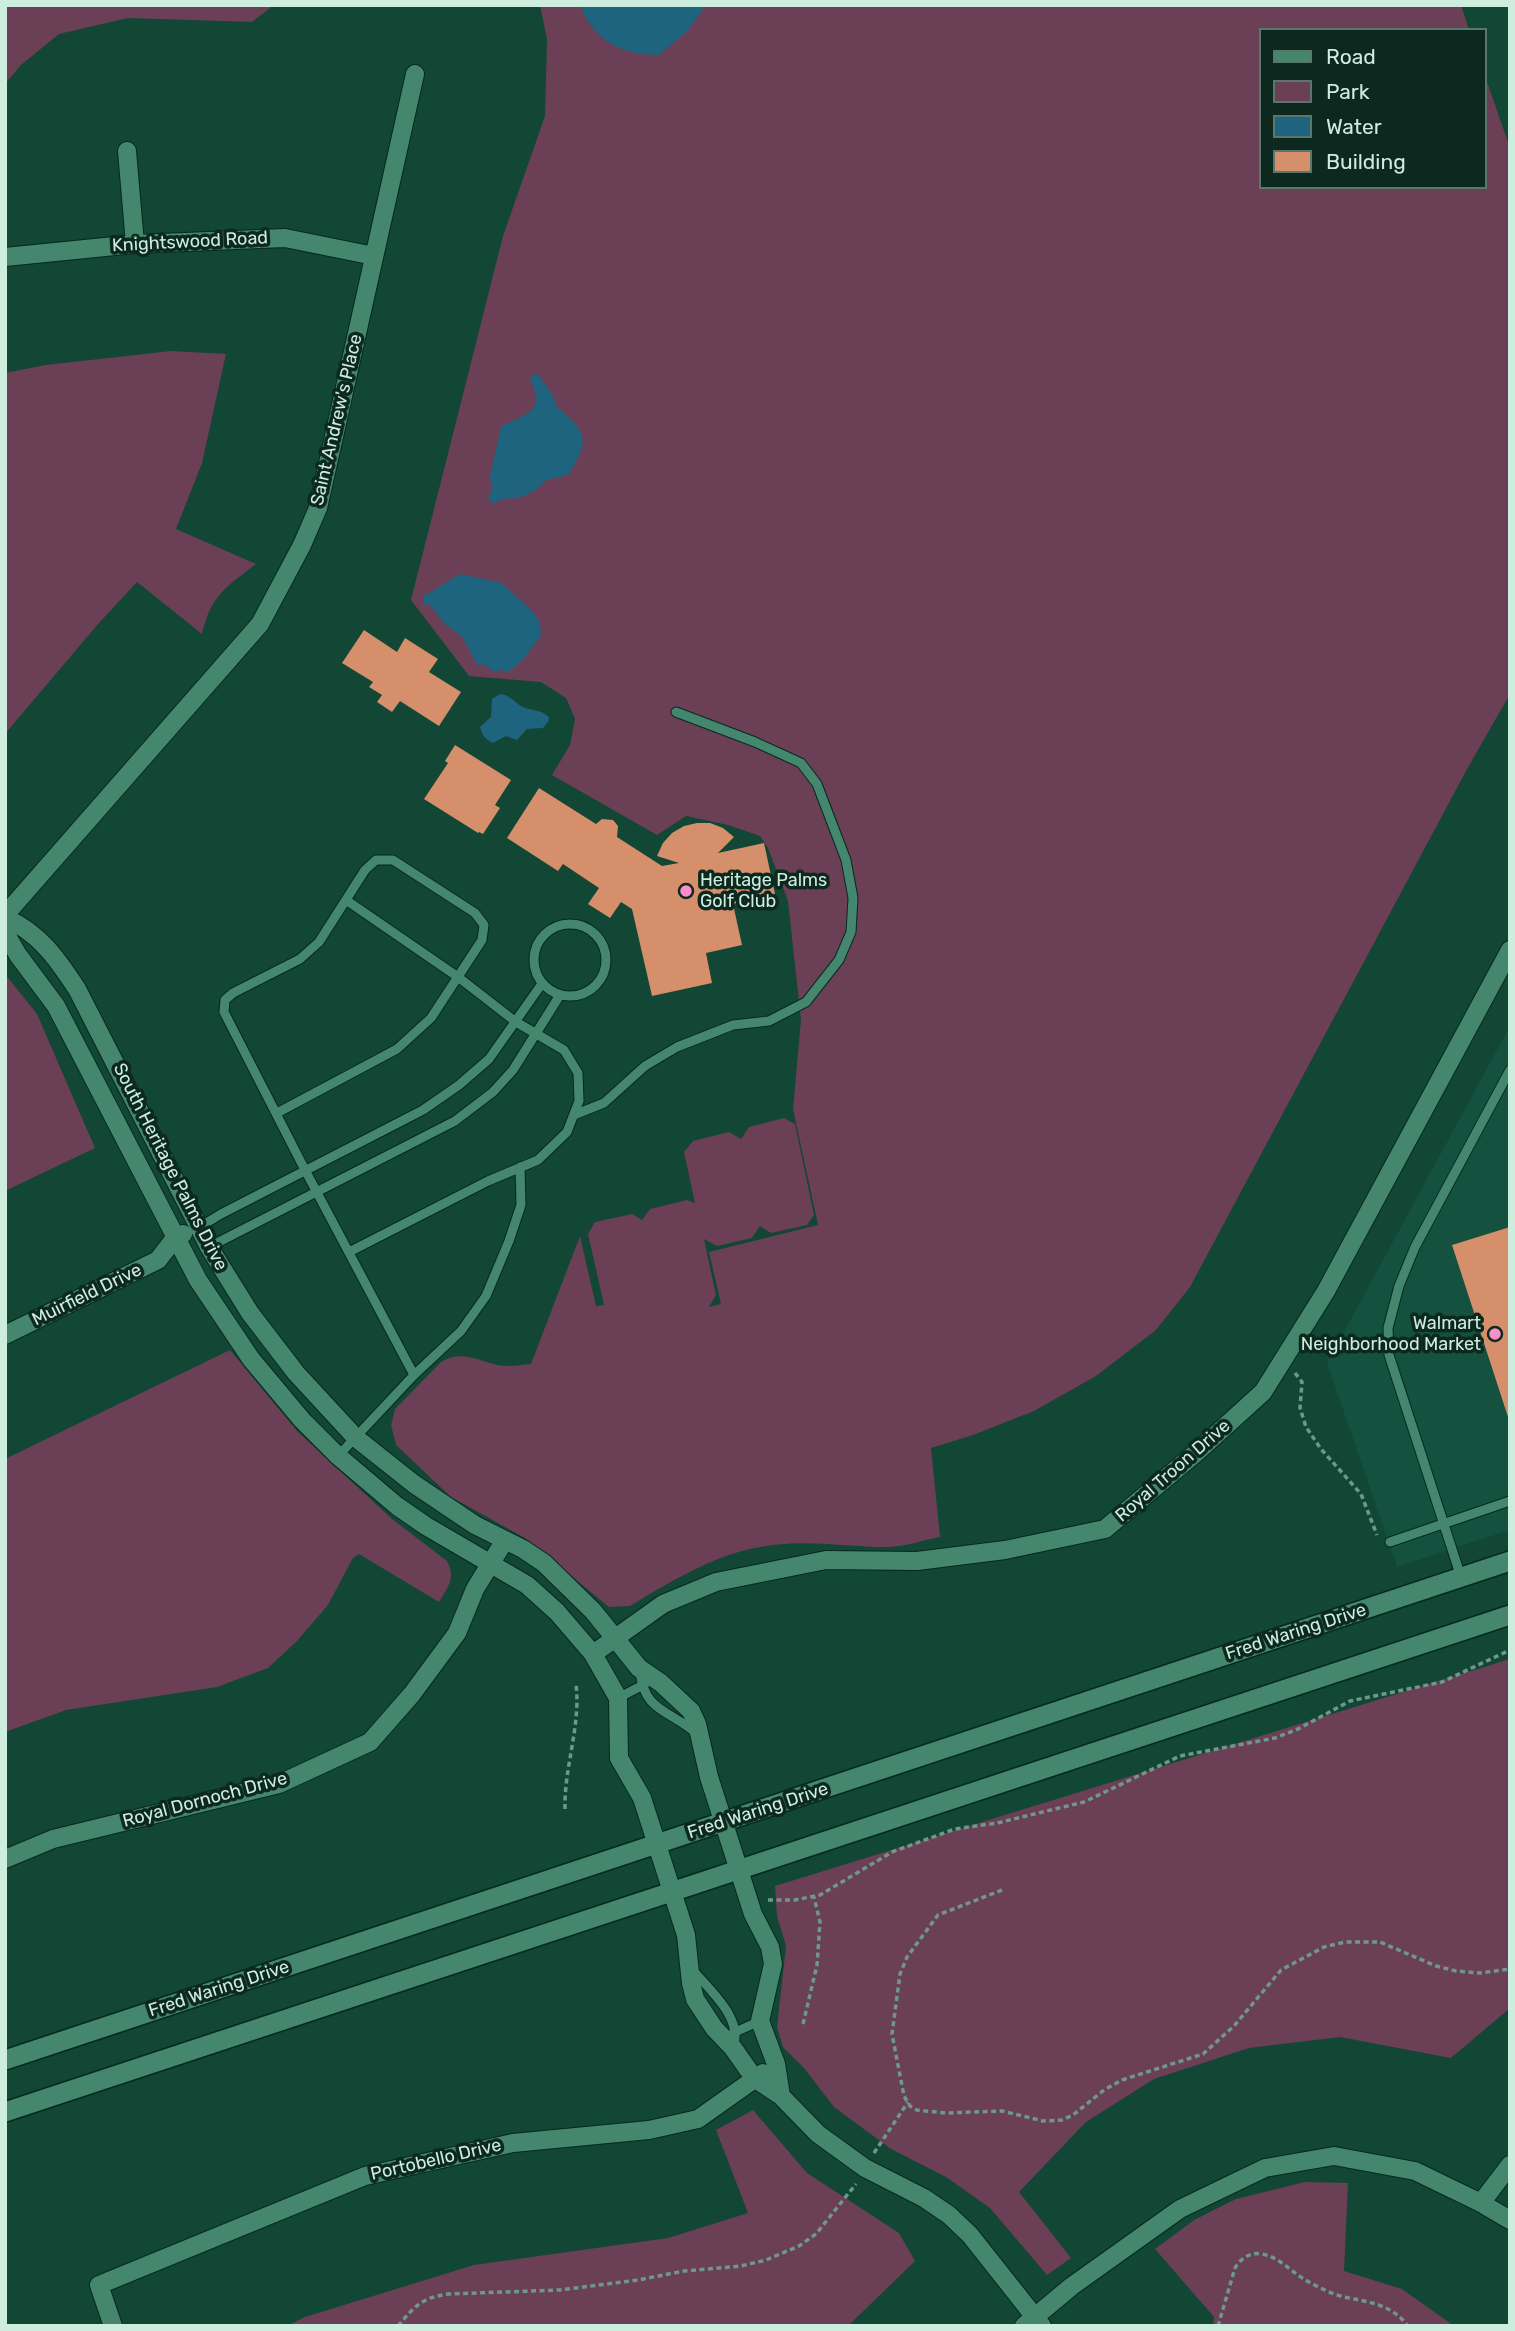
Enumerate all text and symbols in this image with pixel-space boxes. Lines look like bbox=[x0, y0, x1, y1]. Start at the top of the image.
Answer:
legend bbox=[1260, 28, 1487, 189]
text: Road bbox=[1326, 44, 1376, 69]
text: Park bbox=[1326, 79, 1370, 104]
text: Water bbox=[1326, 114, 1382, 139]
text: Building bbox=[1326, 149, 1406, 174]
street label: Knightswood Road bbox=[111, 227, 269, 257]
street label: Saint Andrew's Place bbox=[307, 332, 367, 508]
place label: Heritage Palms Golf Club bbox=[700, 870, 827, 912]
marker: Heritage Palms Golf Club bbox=[678, 883, 694, 899]
street label: South Heritage Palms Drive bbox=[108, 1060, 232, 1274]
street label: Muirfield Drive bbox=[29, 1259, 145, 1331]
place label: Walmart Neighborhood Market bbox=[1301, 1313, 1481, 1356]
marker: Walmart Neighborhood Market bbox=[1487, 1326, 1503, 1342]
street label: Royal Troon Drive bbox=[1111, 1415, 1235, 1527]
street label: Fred Waring Drive bbox=[1223, 1599, 1369, 1665]
street label: Royal Dornoch Drive bbox=[120, 1768, 290, 1832]
street label: Fred Waring Drive bbox=[685, 1778, 831, 1844]
street label: Fred Waring Drive bbox=[146, 1956, 292, 2022]
street label: Portobello Drive bbox=[368, 2134, 504, 2186]

